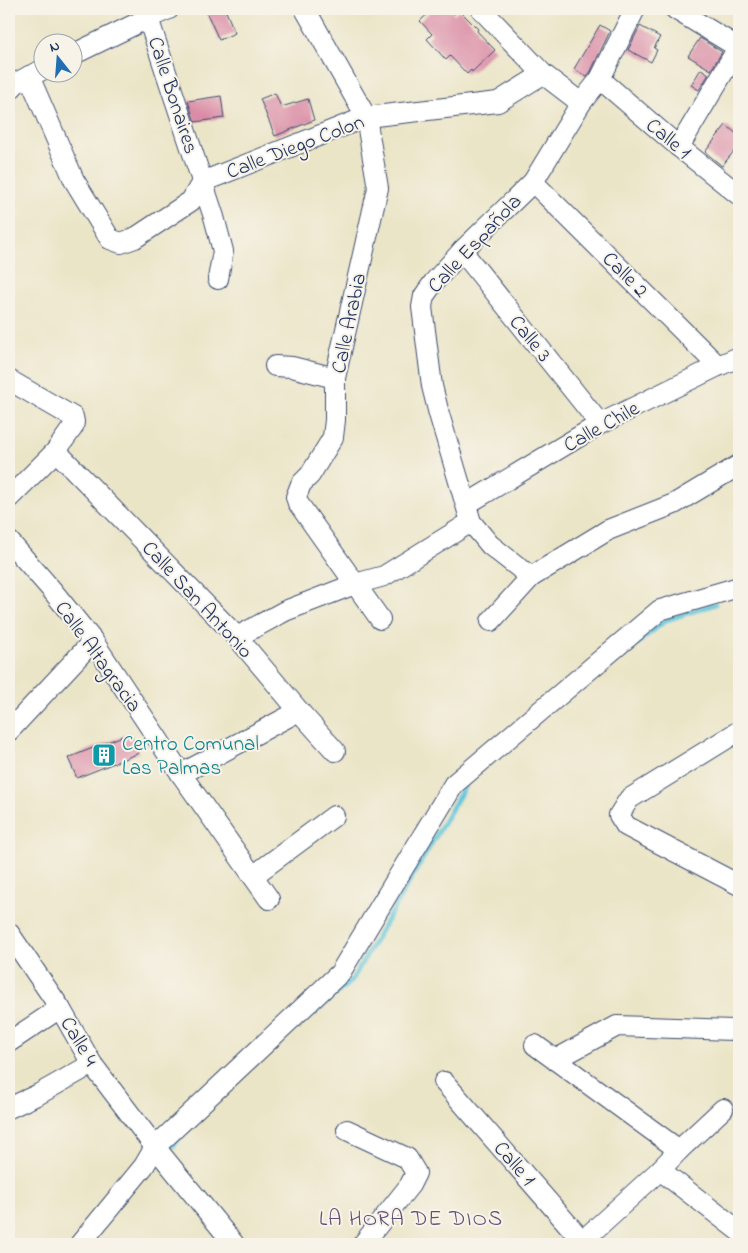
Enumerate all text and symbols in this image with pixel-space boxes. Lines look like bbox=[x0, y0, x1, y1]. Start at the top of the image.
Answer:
north arrow bbox=[32, 32, 82, 82]
street label: Calle Bonaires bbox=[139, 33, 205, 158]
text: N bbox=[47, 36, 62, 58]
street label: Calle Diego Colon bbox=[222, 108, 370, 190]
street label: Calle 1 bbox=[638, 112, 697, 168]
street label: Calle Española bbox=[421, 188, 529, 301]
street label: Calle 2 bbox=[595, 245, 655, 305]
street label: Calle Arabia bbox=[325, 271, 375, 376]
street label: Calle 3 bbox=[501, 309, 558, 369]
street label: Calle Chile bbox=[558, 394, 646, 461]
street label: Calle San Antonio bbox=[134, 535, 259, 666]
street label: Calle Altagracia bbox=[45, 595, 148, 720]
place label: Centro Comunal Las Palmas bbox=[122, 730, 259, 784]
building icon: Centro Comunal Las Palmas bbox=[91, 742, 117, 768]
street label: Calle 4 bbox=[52, 1011, 105, 1073]
street label: Calle 1 bbox=[485, 1135, 542, 1194]
district label: LA HORA DE DIOS bbox=[319, 1204, 503, 1236]

